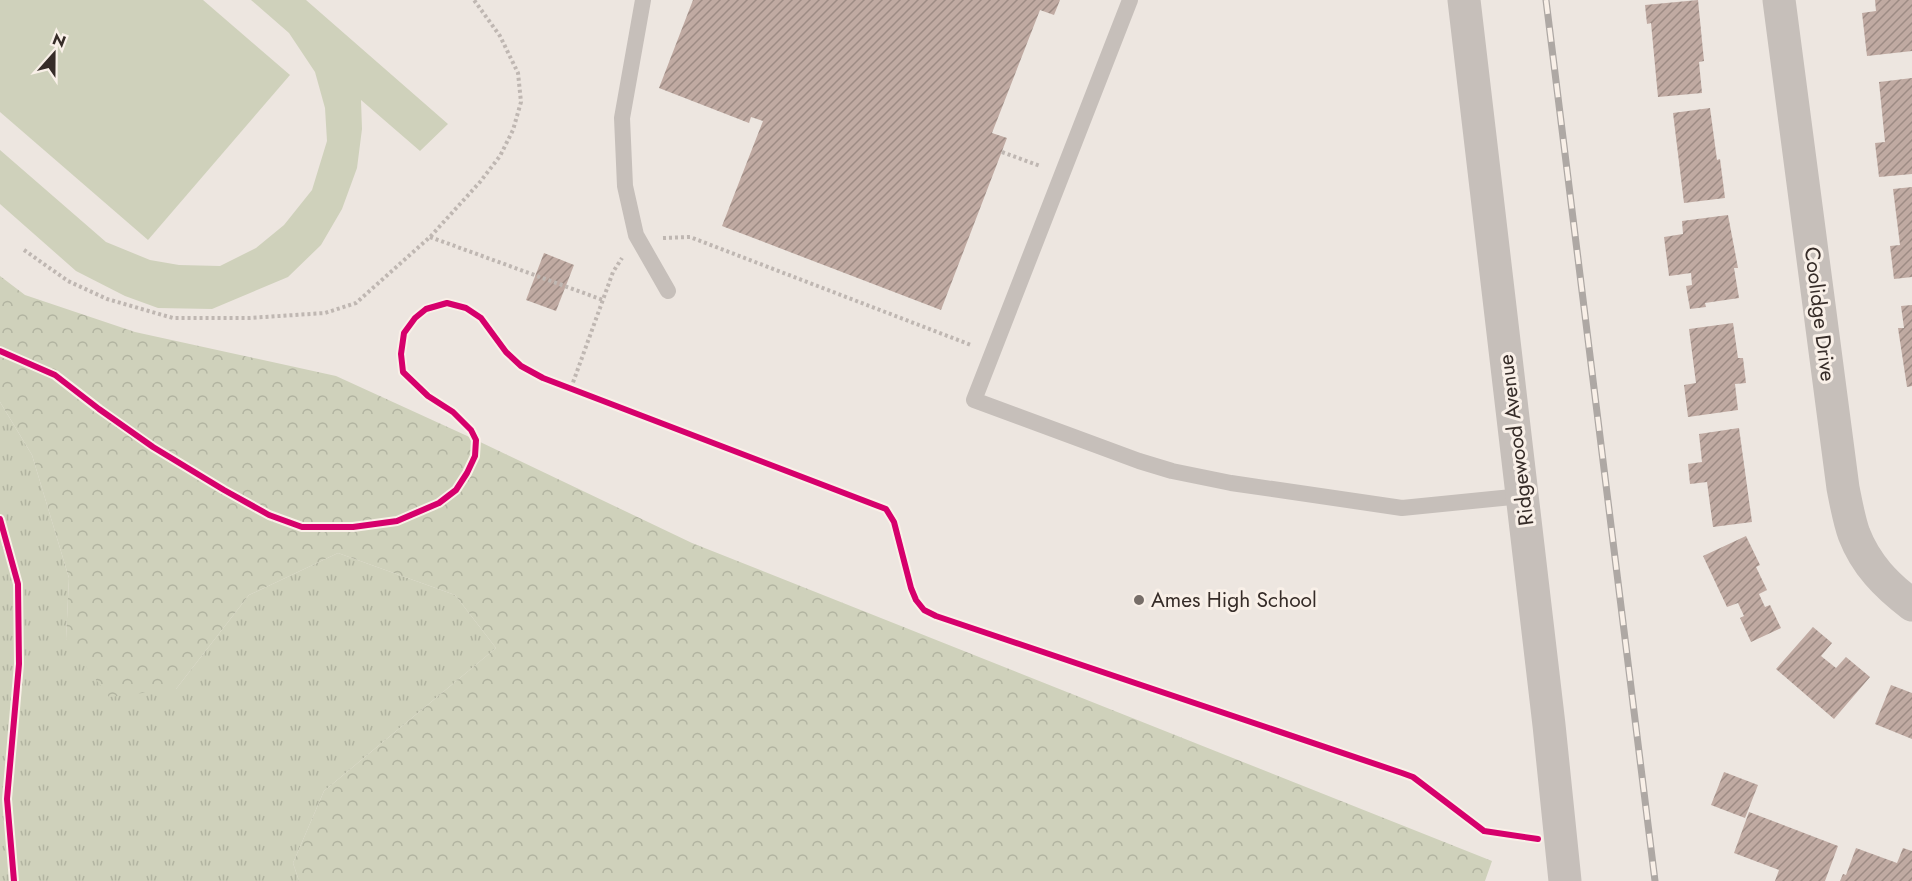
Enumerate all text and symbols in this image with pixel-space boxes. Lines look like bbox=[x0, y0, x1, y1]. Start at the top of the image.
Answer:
north arrow bbox=[24, 24, 84, 84]
text: N bbox=[49, 27, 69, 53]
street label: Coolidge Drive bbox=[1797, 245, 1843, 383]
street label: Ridgewood Avenue bbox=[1491, 353, 1541, 527]
place label: Ames High School bbox=[1151, 585, 1317, 615]
marker: Ames High School bbox=[1132, 593, 1146, 607]

